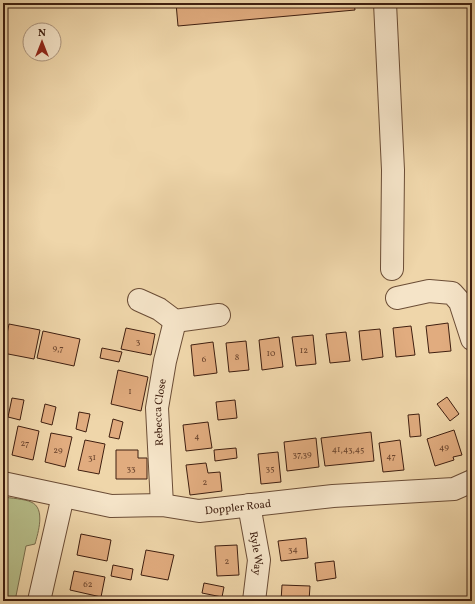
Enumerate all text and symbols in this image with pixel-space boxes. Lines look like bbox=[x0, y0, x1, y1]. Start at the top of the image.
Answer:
north arrow bbox=[22, 22, 62, 62]
text: N bbox=[38, 26, 46, 41]
house number: 3 bbox=[136, 335, 141, 348]
house number: 9,7 bbox=[52, 342, 64, 355]
house number: 12 bbox=[300, 344, 308, 357]
house number: 10 bbox=[267, 347, 276, 360]
house number: 8 bbox=[235, 351, 240, 364]
house number: 6 bbox=[202, 353, 207, 366]
street label: Rebecca Close bbox=[151, 378, 171, 446]
house number: 1 bbox=[128, 385, 132, 398]
house number: 4 bbox=[194, 430, 200, 443]
house number: 27 bbox=[21, 437, 29, 450]
house number: 49 bbox=[439, 441, 449, 454]
house number: 41,43,45 bbox=[332, 443, 364, 456]
house number: 29 bbox=[53, 444, 63, 457]
house number: 37,39 bbox=[292, 448, 312, 461]
house number: 47 bbox=[386, 450, 396, 463]
house number: 31 bbox=[88, 451, 96, 464]
house number: 33 bbox=[126, 462, 136, 475]
house number: 35 bbox=[266, 462, 274, 475]
house number: 2 bbox=[203, 476, 208, 489]
street label: Doppler Road bbox=[204, 497, 272, 519]
street label: Ryle Way bbox=[245, 530, 266, 576]
house number: 34 bbox=[288, 543, 298, 556]
house number: 2 bbox=[225, 555, 230, 568]
house number: 62 bbox=[83, 578, 93, 591]

